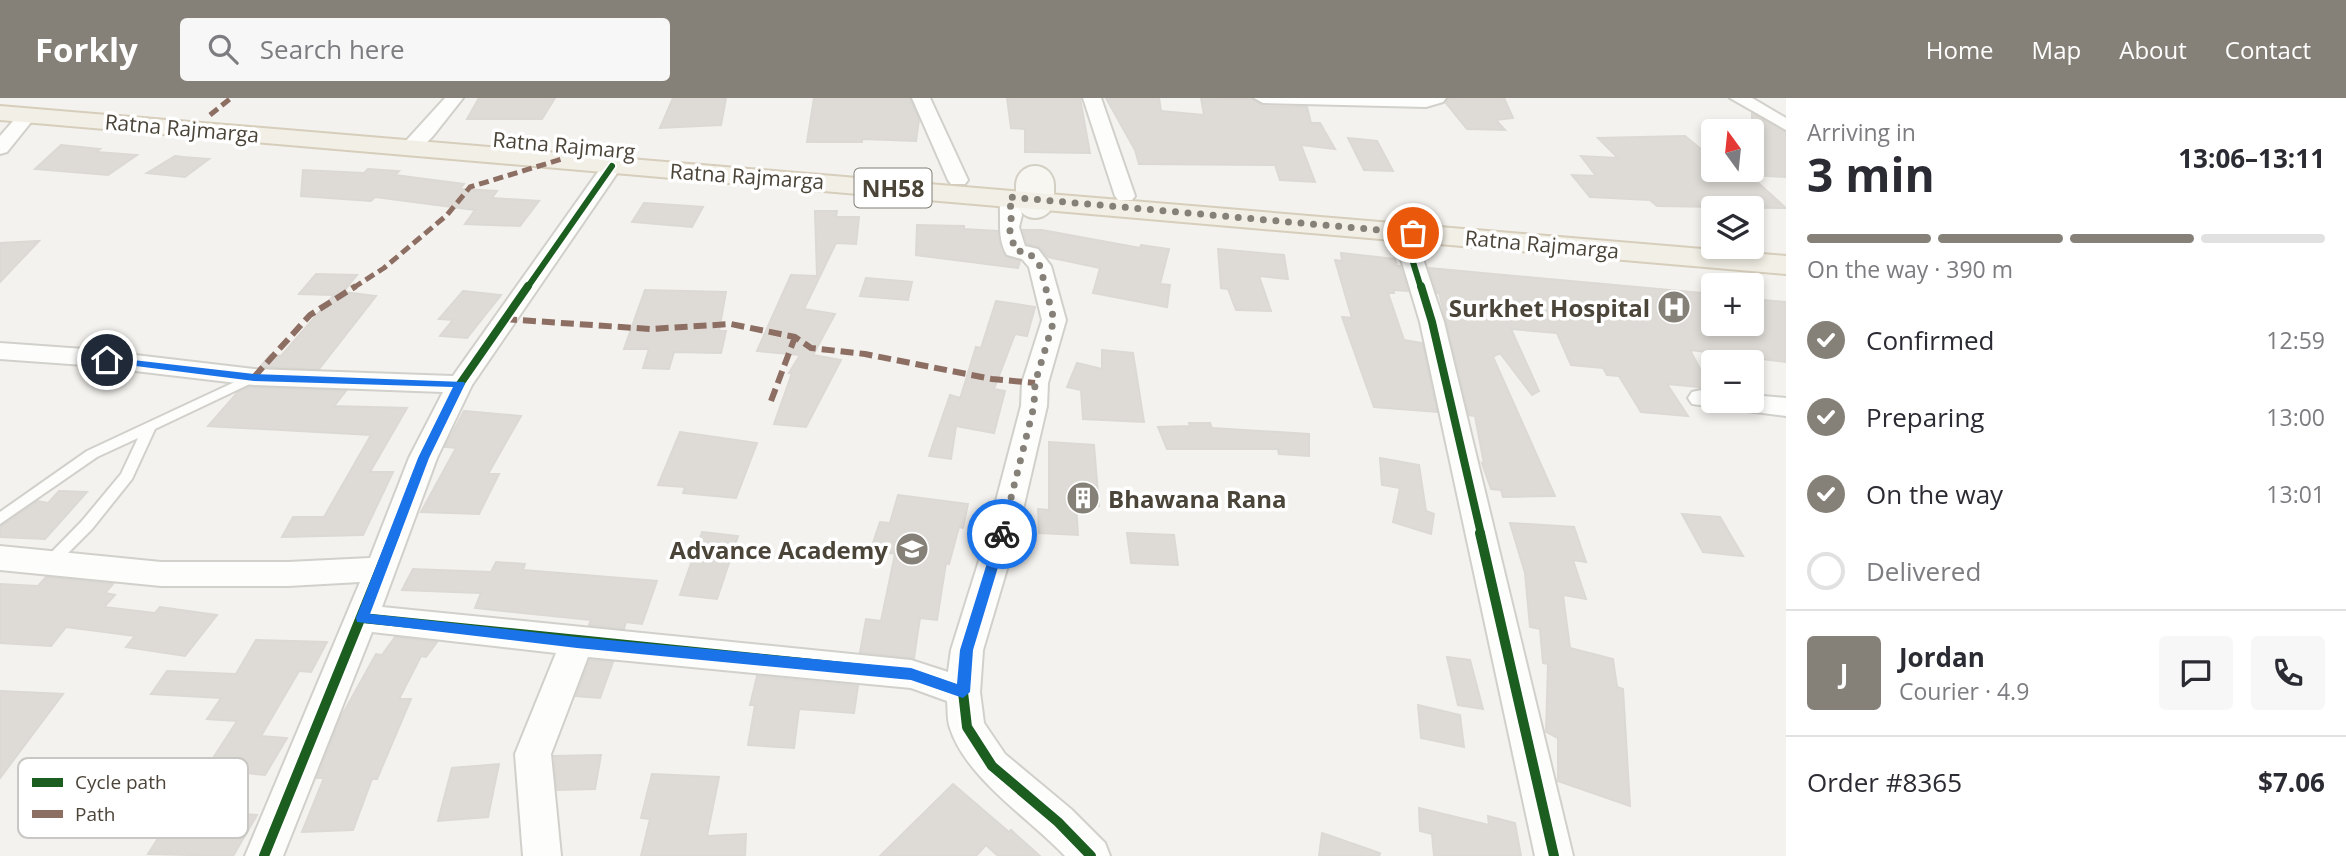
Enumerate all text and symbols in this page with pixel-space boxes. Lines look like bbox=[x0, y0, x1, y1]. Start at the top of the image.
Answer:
search box bbox=[180, 18, 670, 81]
text: Forkly bbox=[35, 27, 138, 72]
icon: search bbox=[204, 30, 242, 68]
text: Search here bbox=[260, 31, 405, 67]
text: Home bbox=[1926, 33, 1994, 66]
text: Map bbox=[2032, 33, 2081, 66]
text: About bbox=[2119, 33, 2187, 66]
text: Contact bbox=[2225, 33, 2311, 66]
street label: Ratna Rajmarga bbox=[104, 107, 260, 149]
text: Arriving in bbox=[1807, 116, 1916, 148]
north arrow bbox=[1701, 119, 1764, 182]
map controls bbox=[1701, 119, 1764, 413]
street label: Ratna Rajmarg bbox=[491, 125, 637, 165]
text: 13:06–13:11 bbox=[2178, 140, 2325, 176]
text: 3 min bbox=[1807, 143, 1935, 205]
street label: Ratna Rajmarga bbox=[669, 157, 825, 195]
road number: NH58 bbox=[854, 169, 931, 208]
button: layers bbox=[1701, 196, 1764, 259]
pin bbox=[1383, 203, 1443, 263]
icon: bag bbox=[1394, 214, 1432, 252]
street label: Ratna Rajmarga bbox=[1464, 223, 1620, 265]
text: On the way · 390 m bbox=[1807, 253, 2013, 285]
button: + bbox=[1701, 273, 1764, 336]
hospital icon: Surkhet Hospital bbox=[1655, 288, 1693, 326]
place label: Surkhet Hospital bbox=[1449, 291, 1650, 324]
icon: check bbox=[1807, 321, 1845, 359]
text: Confirmed bbox=[1866, 322, 1994, 358]
text: 12:59 bbox=[2266, 324, 2325, 356]
pin bbox=[77, 330, 137, 390]
icon: home bbox=[88, 341, 126, 379]
button: − bbox=[1701, 350, 1764, 413]
icon: check bbox=[1807, 398, 1845, 436]
text: Preparing bbox=[1866, 399, 1984, 435]
text: 13:00 bbox=[2266, 401, 2325, 433]
icon: check bbox=[1807, 475, 1845, 513]
text: On the way bbox=[1866, 476, 2003, 512]
text: 13:01 bbox=[2266, 478, 2325, 510]
building icon: Bhawana Rana bbox=[1064, 479, 1102, 517]
place label: Bhawana Rana bbox=[1108, 482, 1287, 515]
courier bbox=[967, 499, 1037, 569]
icon: bike bbox=[983, 515, 1021, 553]
school or university icon: Advance Academy bbox=[893, 530, 931, 568]
place label: Advance Academy bbox=[670, 533, 888, 566]
text: Delivered bbox=[1866, 553, 1981, 589]
button: chat bbox=[2159, 636, 2233, 710]
button: phone bbox=[2251, 636, 2325, 710]
text: Jordan bbox=[1899, 639, 1985, 675]
text: J bbox=[1840, 655, 1848, 691]
text: Courier · 4.9 bbox=[1899, 675, 2029, 707]
legend bbox=[18, 758, 248, 838]
text: Order #8365 bbox=[1807, 764, 1962, 800]
text: $7.06 bbox=[2258, 764, 2325, 800]
text: Cycle path bbox=[75, 769, 167, 795]
text: Path bbox=[75, 801, 115, 827]

